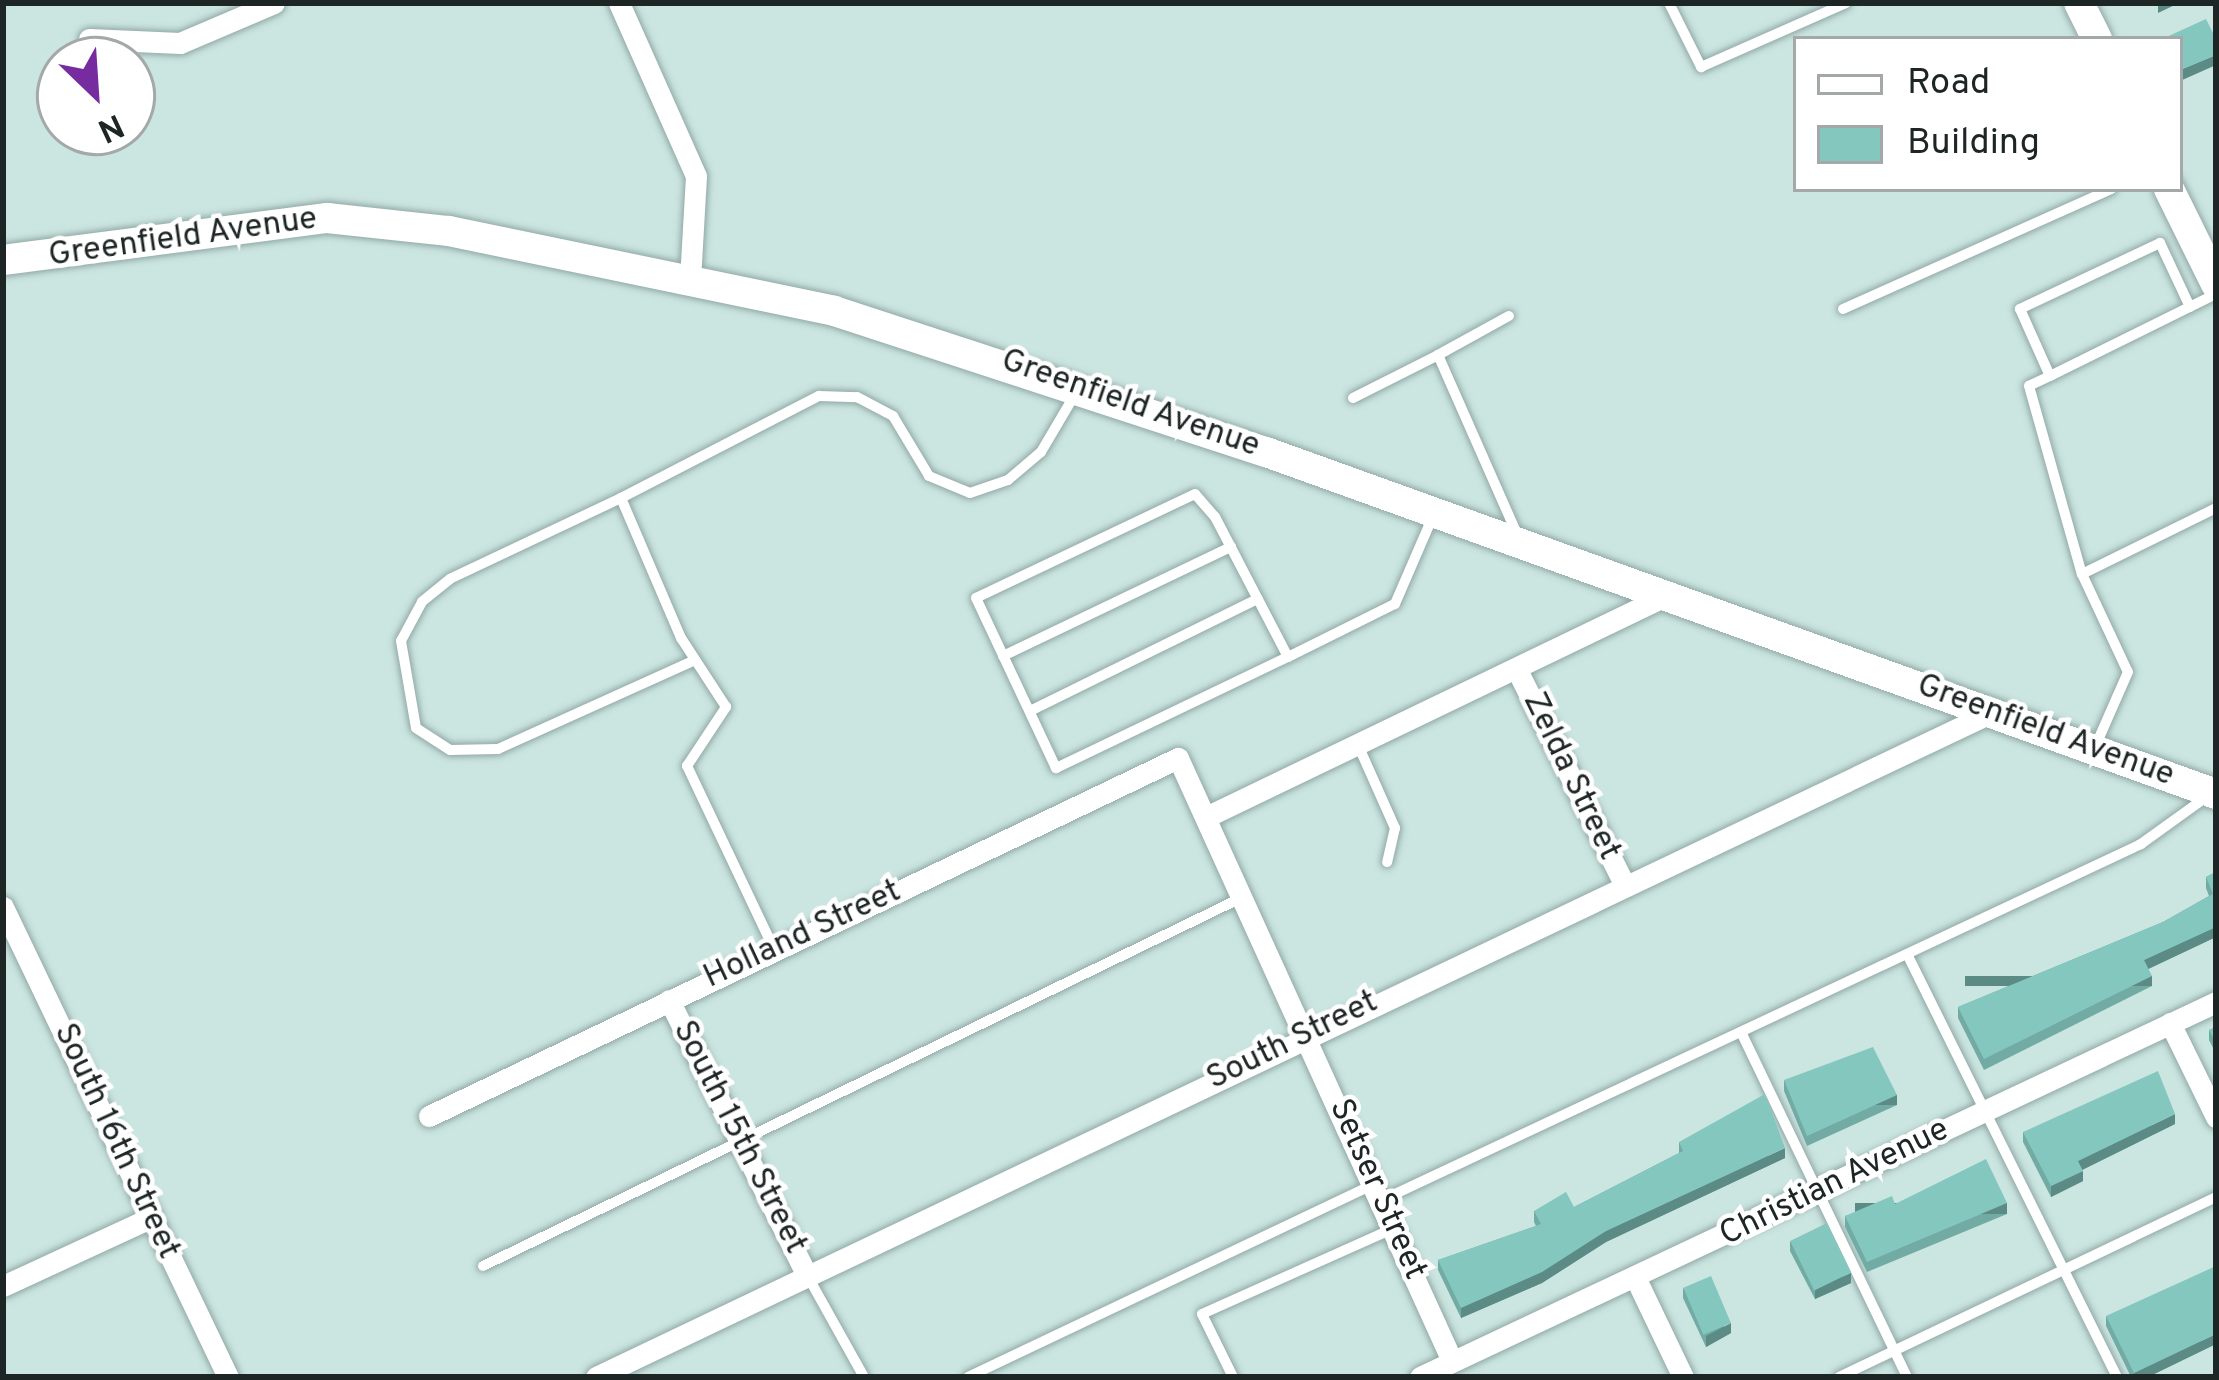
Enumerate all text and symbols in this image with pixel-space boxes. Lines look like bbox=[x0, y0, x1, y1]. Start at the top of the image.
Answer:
north arrow bbox=[36, 36, 156, 156]
legend bbox=[1793, 36, 2183, 192]
text: Road bbox=[1907, 61, 1990, 107]
text: N bbox=[90, 102, 130, 150]
text: Building bbox=[1907, 121, 2040, 167]
street label: Greenfield Avenue bbox=[46, 200, 320, 278]
street label: Greenfield Avenue bbox=[995, 342, 1265, 468]
street label: Greenfield Avenue bbox=[1910, 667, 2180, 797]
street label: Zelda Street bbox=[1512, 687, 1628, 867]
street label: Holland Street bbox=[698, 873, 908, 999]
street label: South Street bbox=[1201, 984, 1385, 1100]
street label: South 15th Street bbox=[662, 1015, 814, 1261]
street label: South 16th Street bbox=[43, 1018, 187, 1266]
street label: Setser Street bbox=[1319, 1094, 1433, 1286]
street label: Christian Avenue bbox=[1713, 1111, 1957, 1257]

